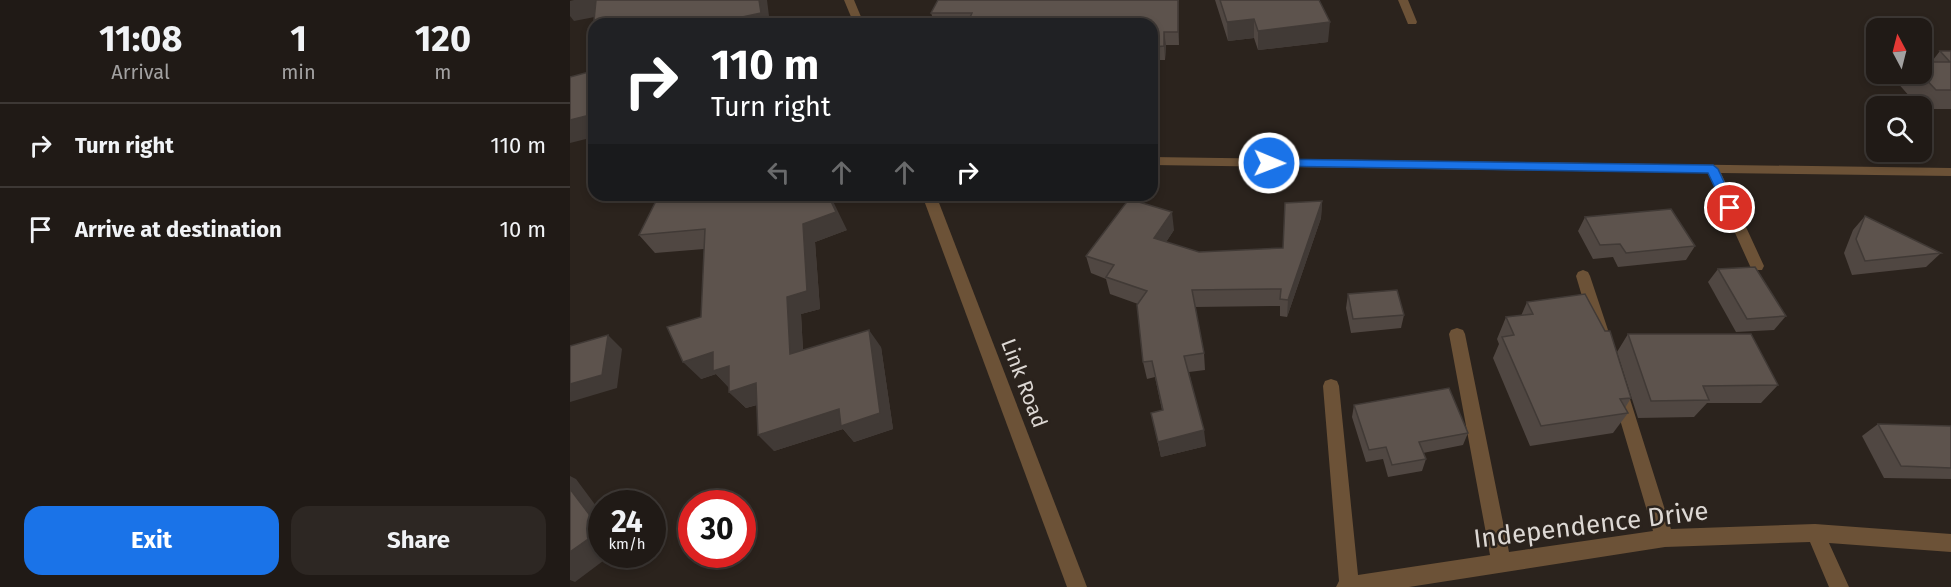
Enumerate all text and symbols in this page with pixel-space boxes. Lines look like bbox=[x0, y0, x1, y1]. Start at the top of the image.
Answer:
text: 11:08 bbox=[99, 17, 182, 61]
text: 1 bbox=[290, 17, 307, 61]
text: 120 bbox=[415, 17, 471, 61]
north arrow bbox=[1866, 18, 1932, 84]
map controls bbox=[1866, 18, 1932, 162]
text: 110 m bbox=[711, 40, 819, 90]
icon: right bbox=[612, 42, 690, 120]
text: Arrival bbox=[111, 60, 170, 84]
text: min bbox=[281, 60, 316, 84]
text: m bbox=[434, 60, 451, 84]
text: Turn right bbox=[711, 91, 831, 123]
button: search bbox=[1866, 96, 1932, 162]
icon: right bbox=[24, 129, 57, 162]
position arrow bbox=[1237, 131, 1301, 195]
text: Turn right bbox=[75, 132, 174, 159]
text: 110 m bbox=[490, 132, 546, 159]
icon: left bbox=[762, 156, 795, 189]
icon: ahead bbox=[825, 156, 858, 189]
icon: ahead bbox=[888, 156, 921, 189]
icon: right bbox=[951, 156, 984, 189]
pin bbox=[1704, 182, 1755, 233]
icon: arrive bbox=[1713, 191, 1746, 224]
icon: arrive bbox=[24, 213, 57, 246]
text: Arrive at destination bbox=[75, 216, 282, 243]
text: 10 m bbox=[500, 216, 546, 243]
street label: Link Road bbox=[995, 335, 1053, 431]
speed limit sign: 30 bbox=[678, 490, 756, 568]
street label: Independence Drive bbox=[1472, 495, 1710, 555]
text: 24 bbox=[611, 504, 643, 540]
button: Exit bbox=[24, 506, 279, 575]
button: Share bbox=[291, 506, 546, 575]
text: km/h bbox=[608, 535, 646, 553]

